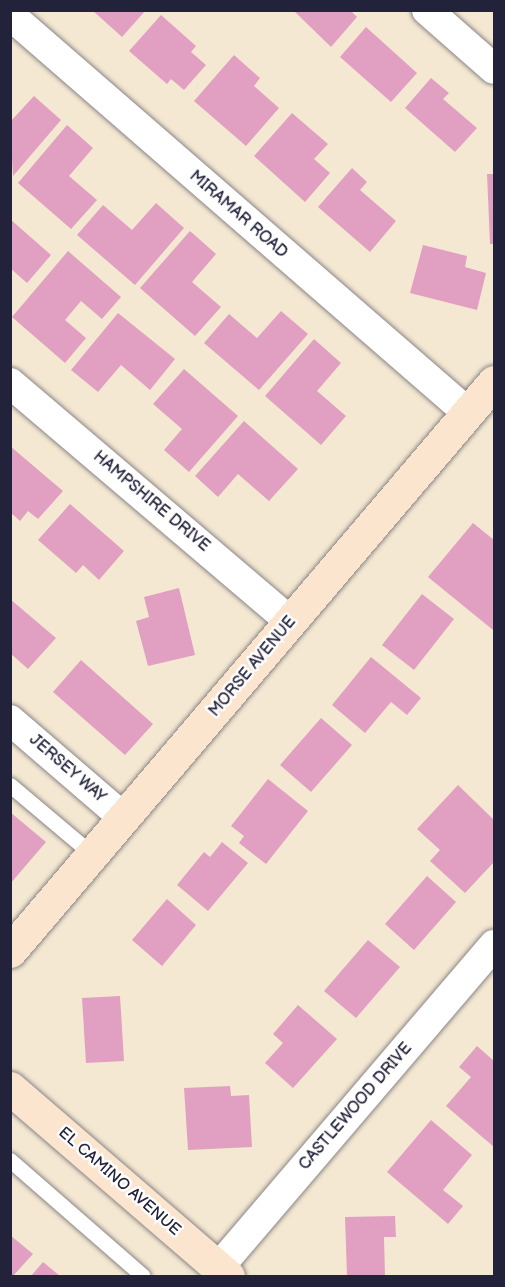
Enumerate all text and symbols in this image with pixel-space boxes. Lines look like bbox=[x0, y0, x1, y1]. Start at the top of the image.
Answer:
street label: MIRAMAR ROAD bbox=[185, 167, 291, 263]
street label: HAMPSHIRE DRIVE bbox=[89, 448, 213, 556]
street label: MORSE AVENUE bbox=[205, 613, 301, 721]
street label: JERSEY WAY bbox=[25, 730, 109, 808]
street label: CASTLEWOOD DRIVE bbox=[295, 1039, 417, 1175]
street label: EL CAMINO AVENUE bbox=[54, 1124, 184, 1240]

